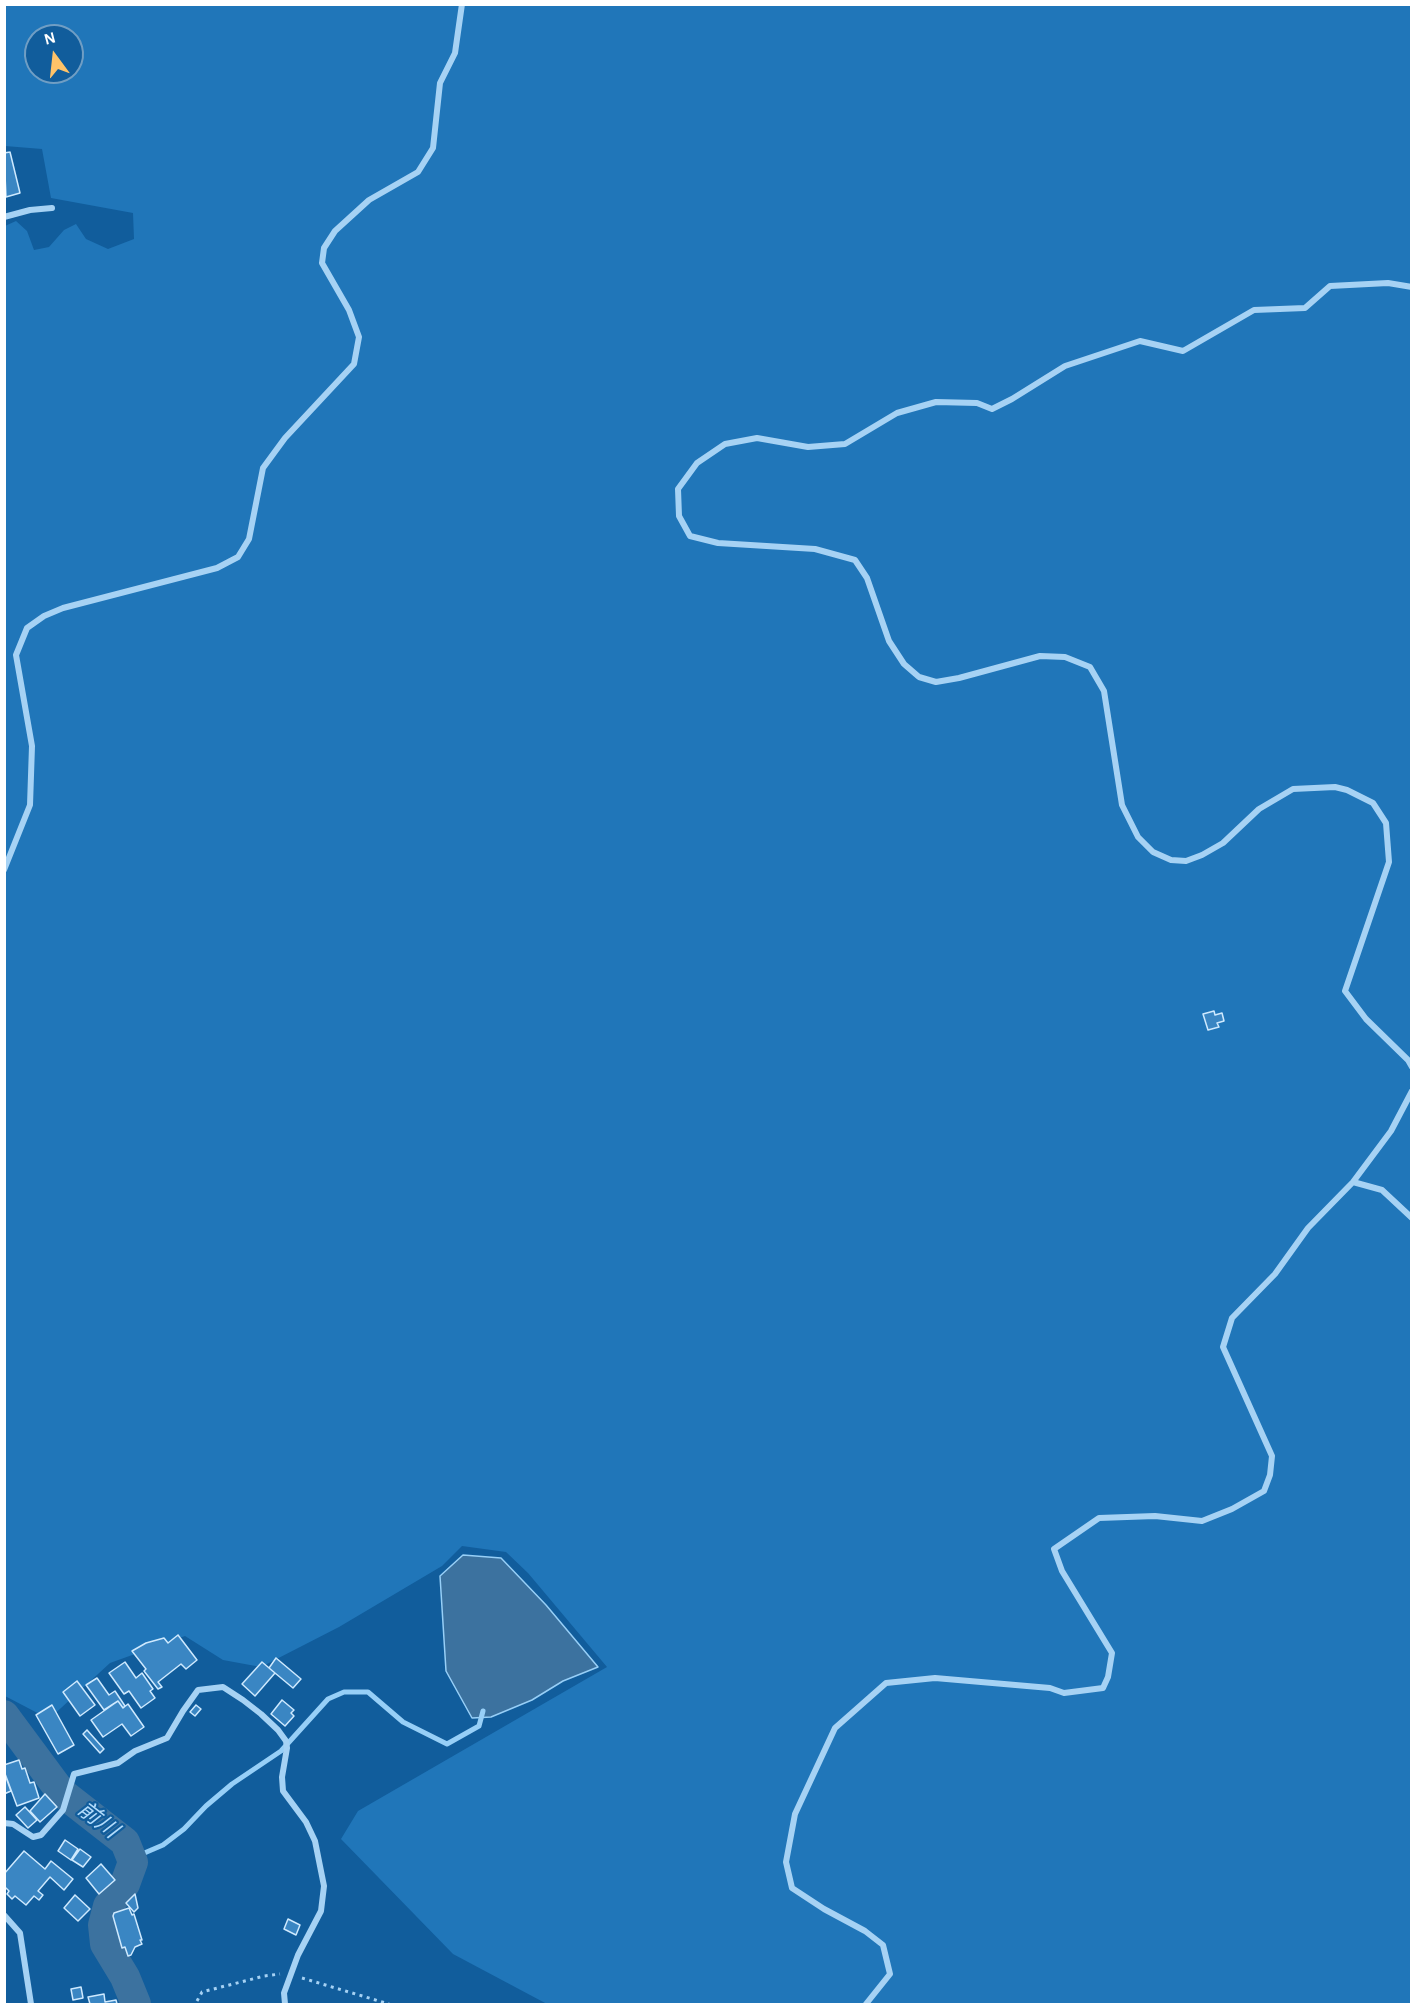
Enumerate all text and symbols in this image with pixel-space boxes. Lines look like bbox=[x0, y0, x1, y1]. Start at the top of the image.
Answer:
north arrow bbox=[24, 24, 84, 84]
text: N bbox=[42, 29, 57, 48]
water label: 前川 bbox=[73, 1796, 123, 1844]

